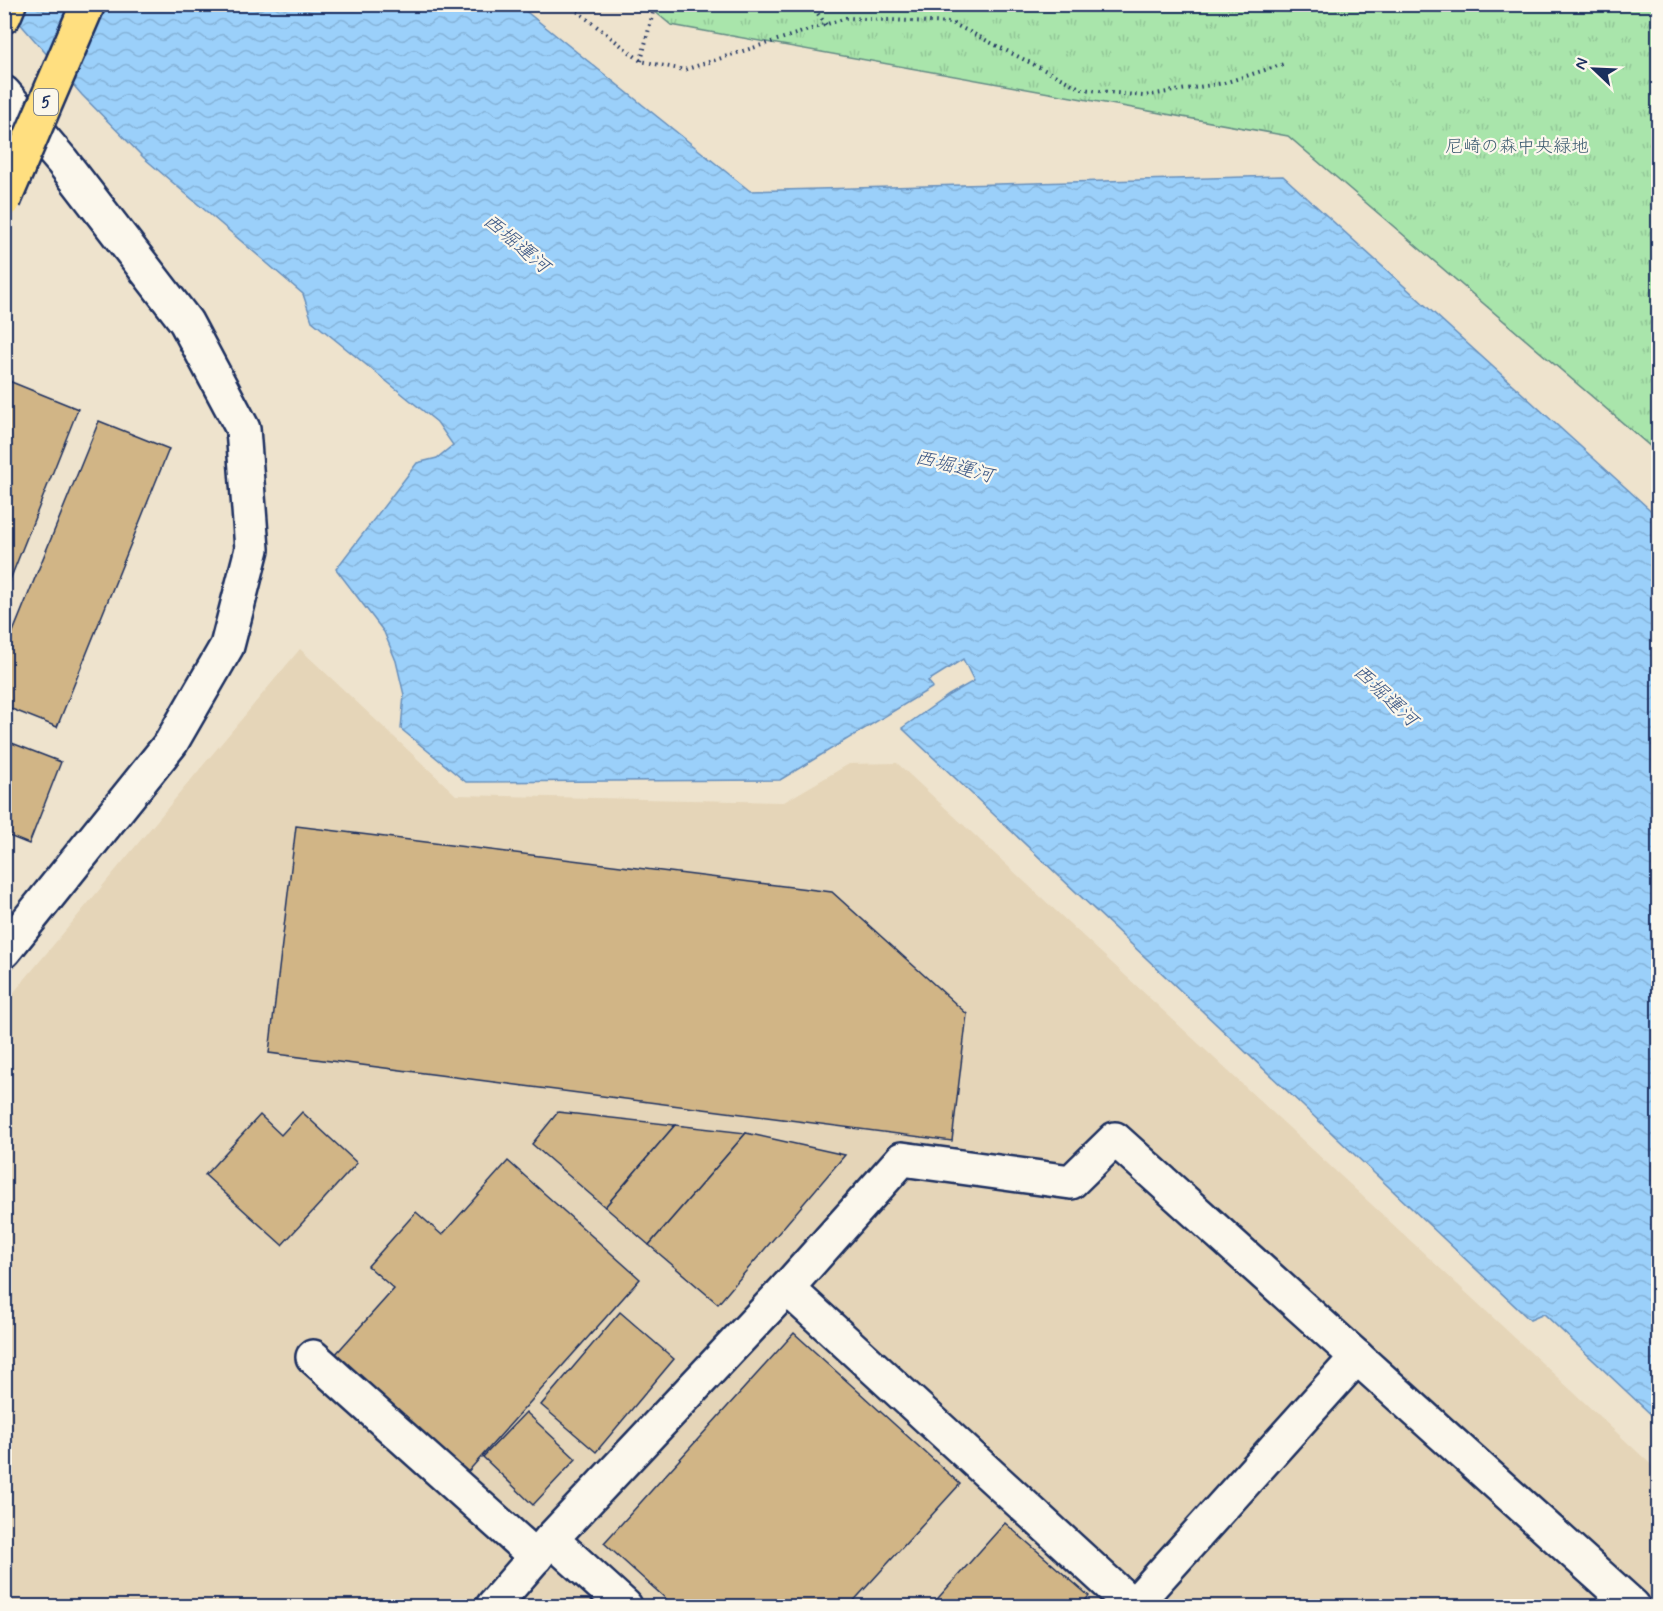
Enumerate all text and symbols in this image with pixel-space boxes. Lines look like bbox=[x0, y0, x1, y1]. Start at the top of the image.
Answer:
north arrow bbox=[1564, 39, 1624, 99]
text: N bbox=[1570, 55, 1593, 73]
road number: 5 bbox=[34, 89, 58, 115]
park label: 尼崎の森中央緑地 bbox=[1445, 135, 1589, 159]
water label: 西堀運河 bbox=[477, 208, 558, 282]
water label: 西堀運河 bbox=[912, 444, 999, 491]
water label: 西堀運河 bbox=[1347, 659, 1426, 735]

